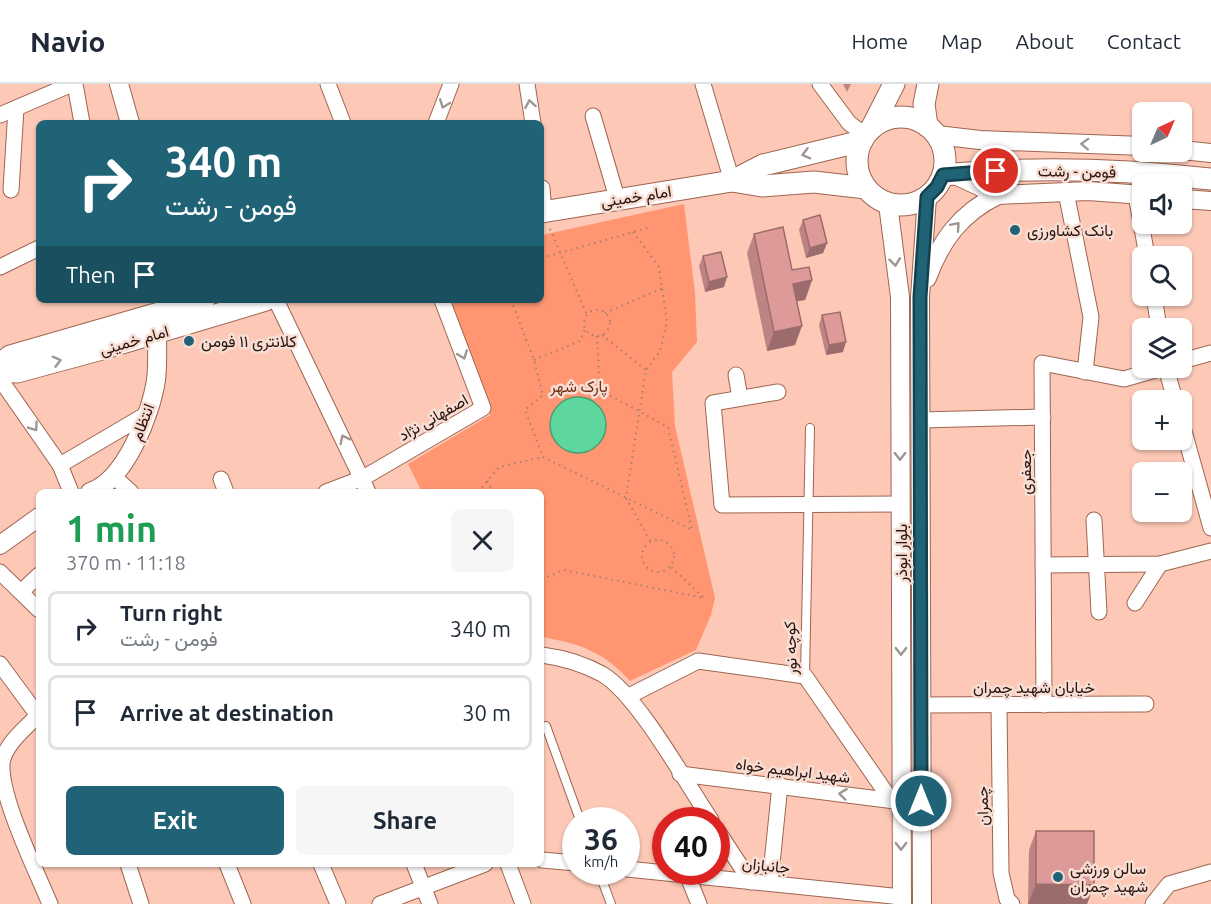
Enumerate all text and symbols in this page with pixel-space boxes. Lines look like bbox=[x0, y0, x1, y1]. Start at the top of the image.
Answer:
text: Navio bbox=[30, 26, 105, 57]
text: Home bbox=[851, 29, 908, 53]
text: Map bbox=[941, 29, 982, 53]
text: About bbox=[1015, 29, 1074, 53]
text: Contact bbox=[1107, 29, 1181, 53]
one-way arrow bbox=[438, 98, 451, 108]
one-way arrow bbox=[524, 99, 537, 109]
north arrow bbox=[1132, 102, 1192, 162]
map controls bbox=[1132, 102, 1192, 522]
one-way arrow bbox=[1080, 137, 1089, 150]
text: 340 m bbox=[165, 138, 282, 185]
icon: right bbox=[66, 144, 144, 222]
pin bbox=[970, 145, 1021, 196]
one-way arrow bbox=[801, 147, 811, 160]
icon: arrive bbox=[979, 154, 1012, 187]
street label: فومن - رشت bbox=[1038, 161, 1116, 183]
button: sound bbox=[1132, 174, 1192, 234]
street label: امام خمینی bbox=[599, 182, 673, 212]
text: فومن - رشت bbox=[165, 190, 297, 220]
place label: بانک کشاورزی bbox=[1027, 221, 1113, 241]
one-way arrow bbox=[948, 222, 959, 233]
marker: بانک کشاورزی bbox=[1008, 223, 1022, 237]
button: search bbox=[1132, 246, 1192, 306]
one-way arrow bbox=[889, 257, 901, 266]
icon: arrive bbox=[128, 258, 161, 291]
text: Then bbox=[66, 262, 116, 287]
button: layers bbox=[1132, 318, 1192, 378]
street label: امام خمینی bbox=[97, 322, 171, 360]
place label: کلانتری ۱۱ فومن bbox=[201, 332, 297, 352]
marker: کلانتری ۱۱ فومن bbox=[182, 334, 196, 348]
one-way arrow bbox=[456, 348, 468, 359]
one-way arrow bbox=[51, 356, 62, 368]
park label: پارک شهر bbox=[549, 377, 608, 398]
street label: اصفهانی نژاد bbox=[395, 390, 472, 446]
button: + bbox=[1132, 390, 1192, 450]
street label: انتظام bbox=[127, 401, 159, 444]
one-way arrow bbox=[27, 421, 38, 432]
one-way arrow bbox=[339, 434, 351, 445]
street label: جعفری bbox=[1016, 449, 1036, 495]
one-way arrow bbox=[894, 452, 906, 461]
button: − bbox=[1132, 462, 1192, 522]
text: 1 min bbox=[66, 508, 157, 549]
button: close bbox=[451, 509, 514, 572]
street label: بلوار ابوذر bbox=[892, 524, 912, 583]
text: 370 m · 11:18 bbox=[66, 551, 186, 574]
text: Turn right bbox=[120, 600, 222, 625]
icon: right bbox=[69, 612, 102, 645]
text: 340 m bbox=[450, 616, 511, 641]
street label: کوچه نور bbox=[780, 621, 803, 676]
text: فومن - رشت bbox=[120, 627, 218, 650]
one-way arrow bbox=[895, 647, 907, 656]
street label: خیابان شهید چمران bbox=[973, 678, 1095, 699]
icon: arrive bbox=[69, 696, 102, 729]
text: Arrive at destination bbox=[120, 700, 334, 725]
text: 30 m bbox=[462, 700, 511, 725]
street label: شهید ابراهیم خواه bbox=[734, 754, 851, 788]
position arrow bbox=[889, 769, 953, 833]
button: Exit bbox=[66, 786, 284, 855]
button: Share bbox=[296, 786, 514, 855]
street label: چمران bbox=[973, 786, 994, 826]
one-way arrow bbox=[839, 788, 848, 800]
speed limit sign: 40 bbox=[652, 807, 730, 885]
text: 36 bbox=[584, 822, 618, 856]
one-way arrow bbox=[895, 842, 907, 851]
text: km/h bbox=[584, 853, 618, 870]
street label: جانبازان bbox=[741, 854, 791, 878]
place label: سالن ورزشی شهید چمران bbox=[1070, 859, 1148, 898]
marker: سالن ورزشی شهید چمران bbox=[1051, 870, 1065, 884]

